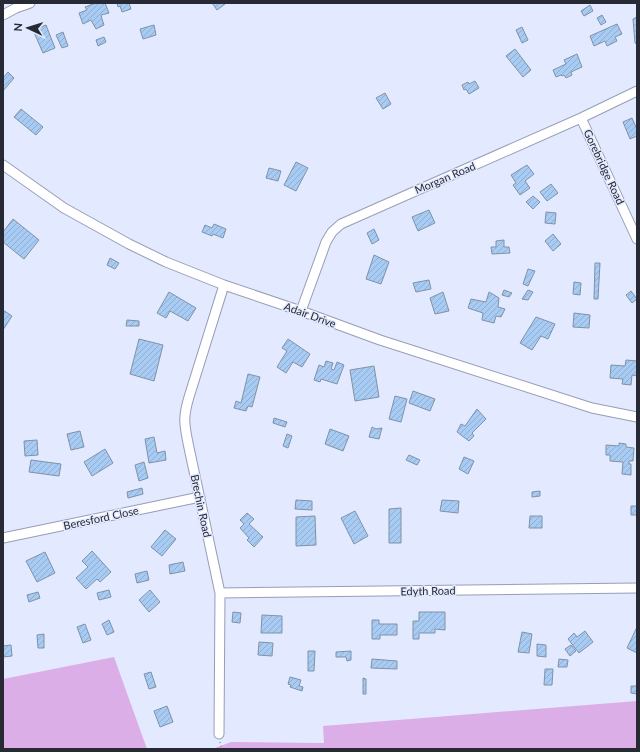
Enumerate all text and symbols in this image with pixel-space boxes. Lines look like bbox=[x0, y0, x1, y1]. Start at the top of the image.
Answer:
north arrow bbox=[8, 8, 48, 48]
text: N bbox=[11, 23, 24, 32]
street label: Gorebridge Road bbox=[581, 127, 628, 206]
street label: Morgan Road bbox=[412, 159, 477, 196]
street label: Adair Drive bbox=[282, 299, 338, 330]
street label: Brechin Road bbox=[188, 473, 214, 539]
street label: Beresford Close bbox=[62, 503, 140, 532]
street label: Edyth Road bbox=[400, 584, 456, 597]

